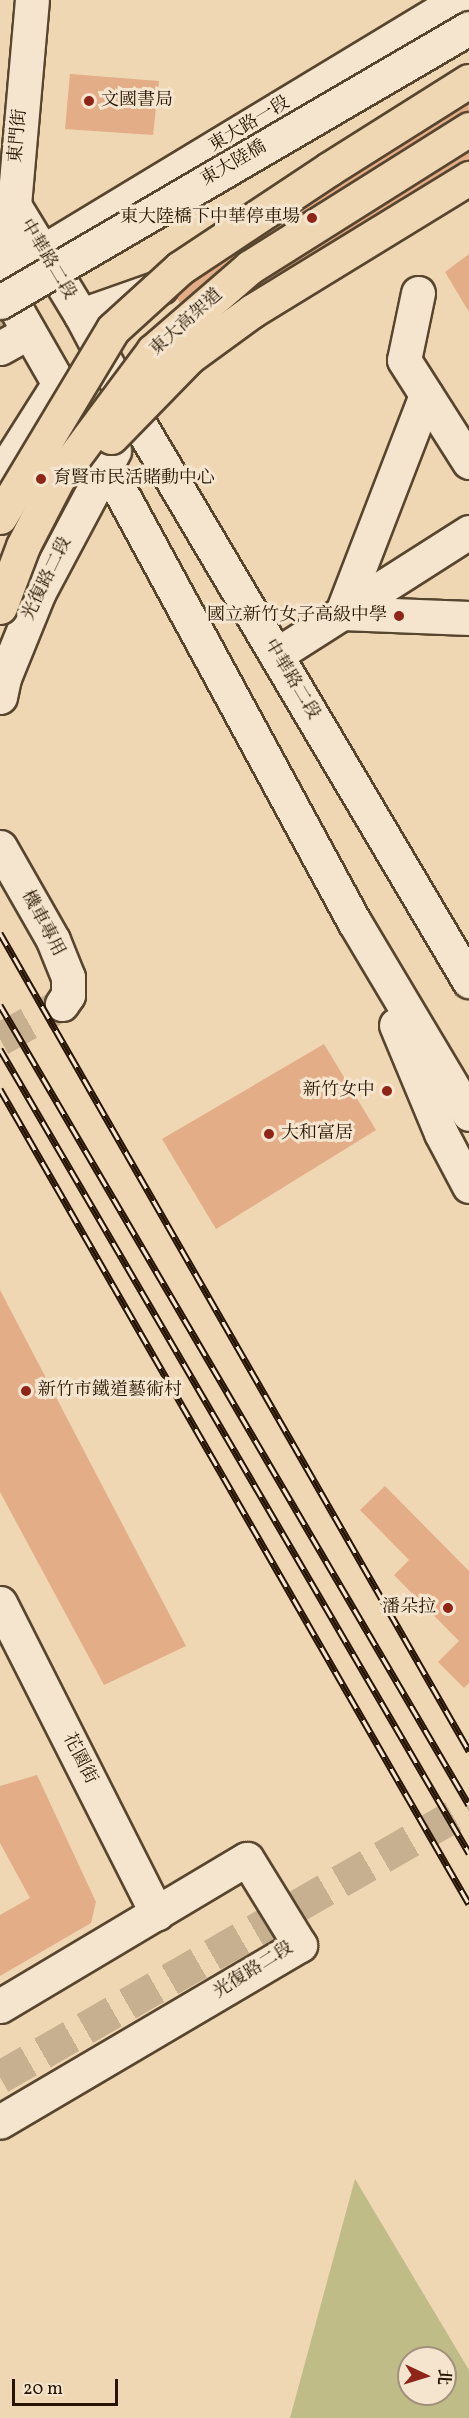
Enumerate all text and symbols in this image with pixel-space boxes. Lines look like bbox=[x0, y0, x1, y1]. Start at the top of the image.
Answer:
place label: 文國書局 bbox=[101, 90, 173, 112]
street label: 東大路一段 bbox=[206, 93, 294, 157]
marker: 文國書局 bbox=[82, 94, 96, 108]
street label: 東門街 bbox=[6, 108, 32, 164]
street label: 東大陸橋 bbox=[197, 137, 271, 191]
place label: 東大陸橋下中華停車場 bbox=[120, 207, 300, 229]
marker: 東大陸橋下中華停車場 bbox=[305, 211, 319, 225]
street label: 中華路二段 bbox=[15, 216, 79, 304]
street label: 東大高架道 bbox=[146, 285, 228, 361]
place label: 育賢市民活賭動中心 bbox=[53, 468, 215, 490]
marker: 育賢市民活賭動中心 bbox=[34, 472, 48, 486]
street label: 光復路二段 bbox=[19, 534, 77, 624]
place label: 國立新竹女子高級中學 bbox=[207, 605, 387, 627]
marker: 國立新竹女子高級中學 bbox=[392, 609, 406, 623]
street label: 中華路二段 bbox=[259, 636, 323, 724]
street label: 機車專用 bbox=[16, 887, 68, 961]
place label: 新竹女中 bbox=[303, 1080, 375, 1102]
marker: 新竹女中 bbox=[380, 1084, 394, 1098]
place label: 大和富居 bbox=[281, 1123, 353, 1145]
marker: 大和富居 bbox=[262, 1127, 276, 1141]
place label: 新竹市鐵道藝術村 bbox=[38, 1380, 182, 1402]
marker: 新竹市鐵道藝術村 bbox=[19, 1384, 33, 1398]
place label: 潘朵拉 bbox=[382, 1597, 436, 1619]
marker: 潘朵拉 bbox=[441, 1601, 455, 1615]
street label: 花園街 bbox=[57, 1730, 101, 1788]
street label: 光復路二段 bbox=[210, 1938, 298, 2004]
north arrow bbox=[397, 2346, 457, 2406]
scale bar bbox=[15, 2367, 122, 2405]
text: 北 bbox=[431, 2368, 454, 2386]
text: 20 m bbox=[23, 2377, 63, 2402]

